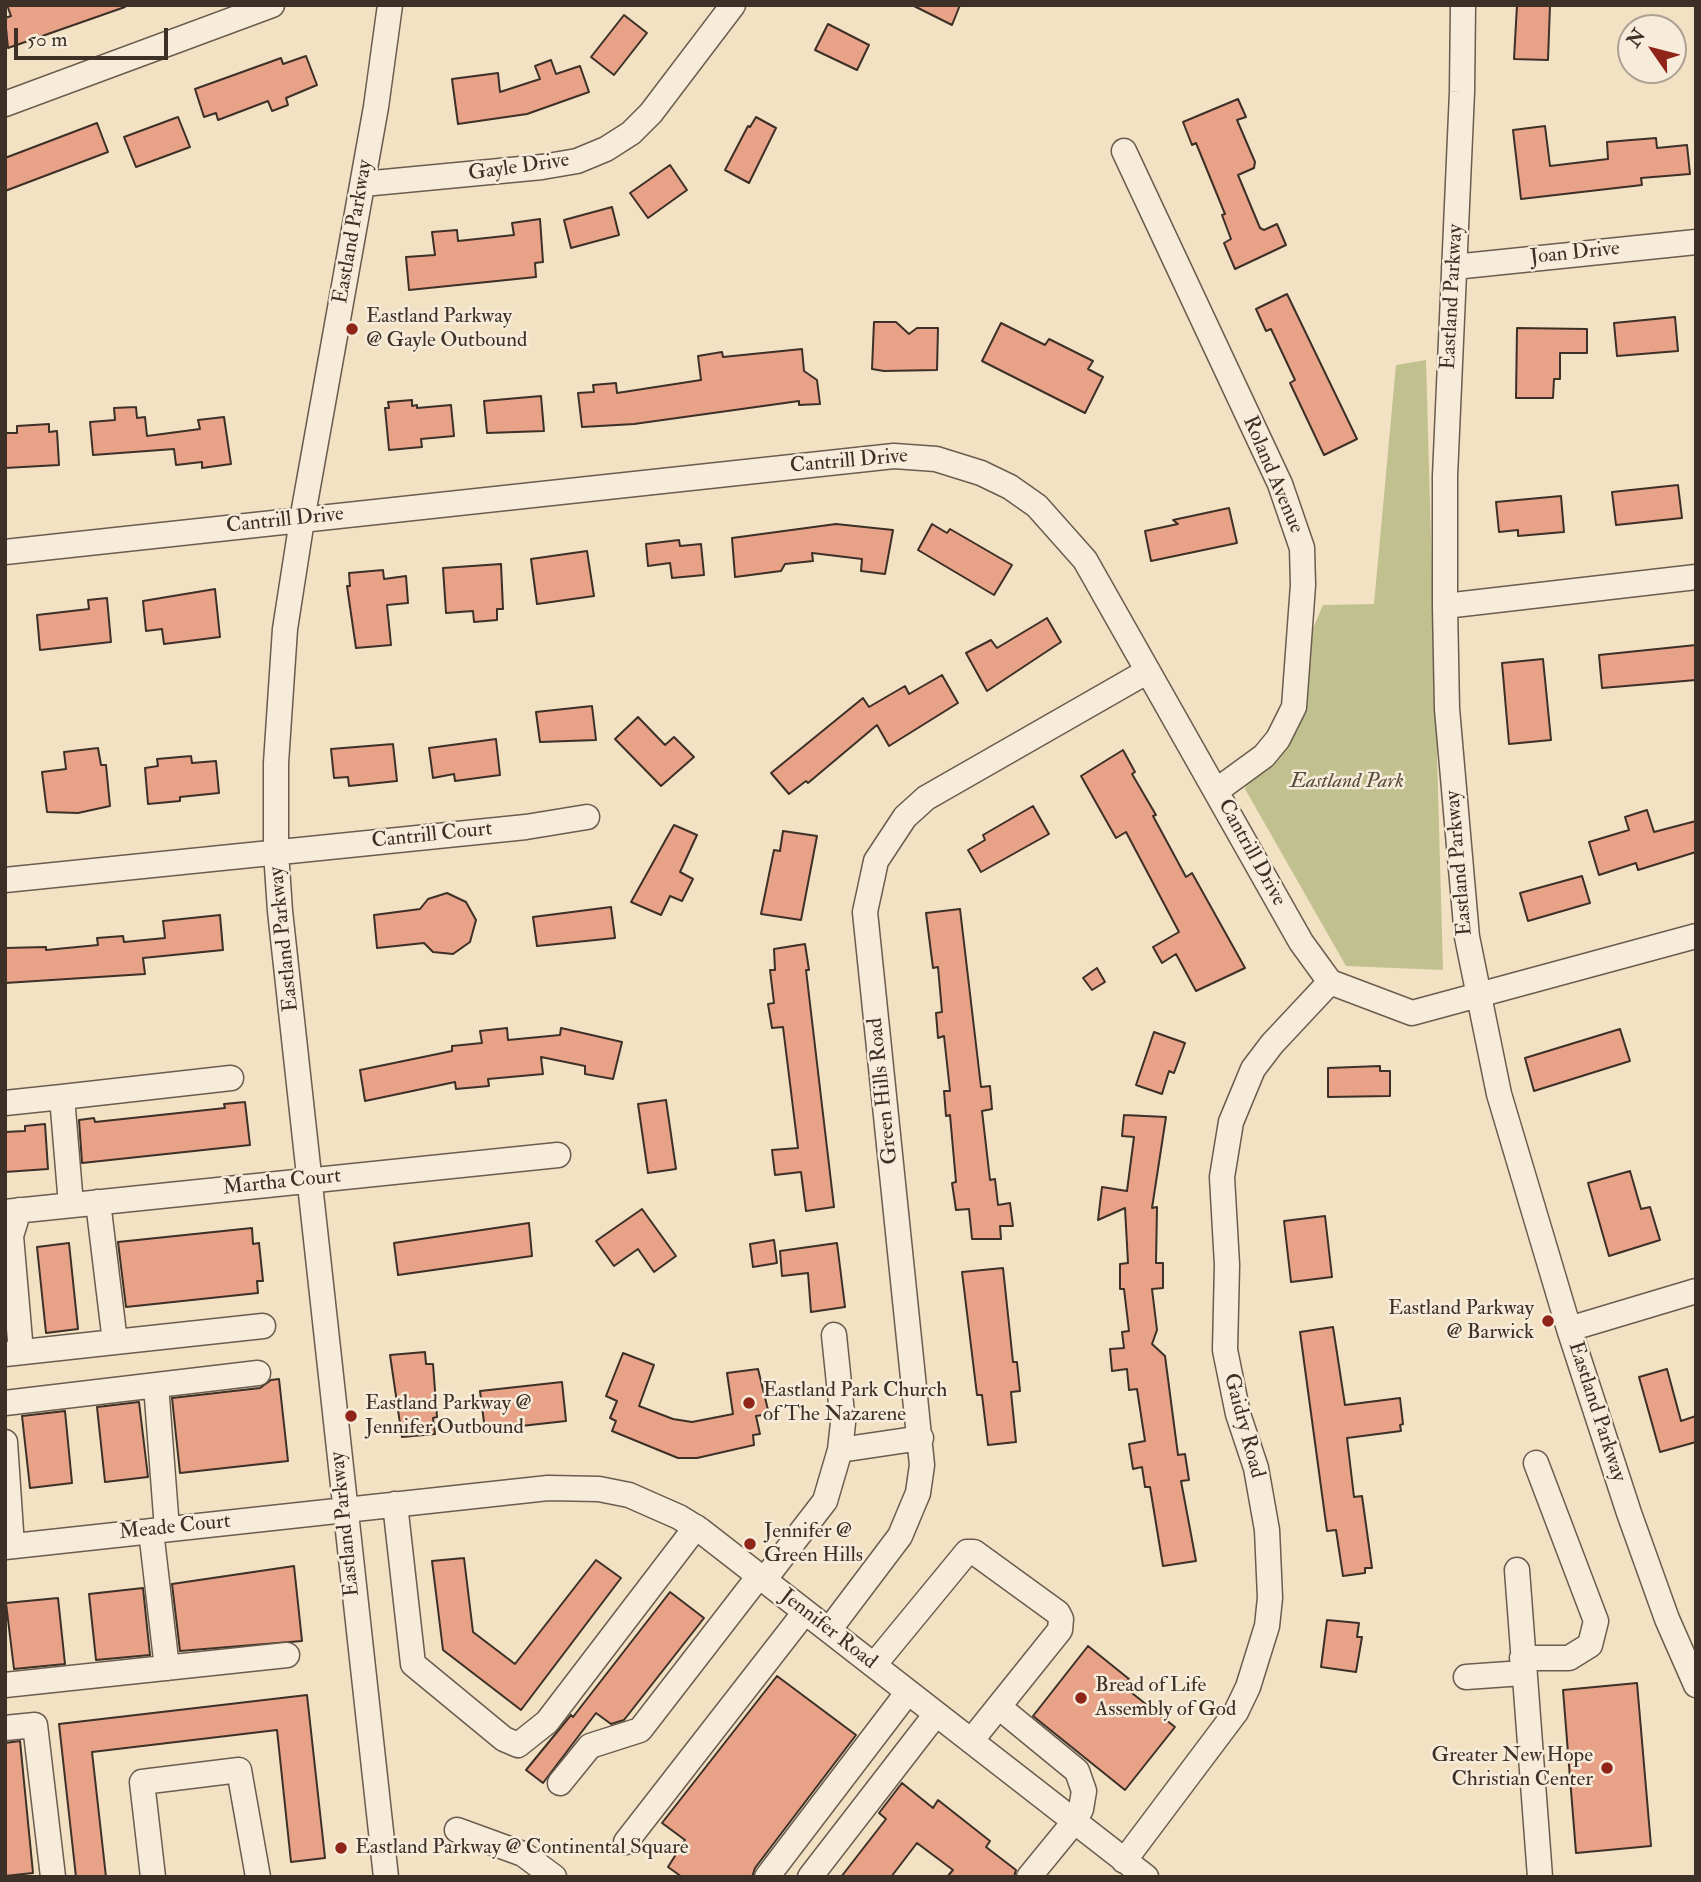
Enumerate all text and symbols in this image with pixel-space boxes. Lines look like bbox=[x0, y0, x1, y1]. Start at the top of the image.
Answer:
scale bar bbox=[18, 14, 172, 58]
north arrow bbox=[1617, 14, 1687, 84]
text: N bbox=[1622, 24, 1651, 52]
text: 50 m bbox=[27, 26, 68, 53]
street label: Gayle Drive bbox=[467, 148, 571, 188]
street label: Eastland Parkway bbox=[329, 158, 379, 306]
street label: Eastland Parkway bbox=[1437, 223, 1469, 371]
street label: Joan Drive bbox=[1529, 237, 1621, 271]
place label: Eastland Parkway @ Gayle Outbound bbox=[366, 304, 527, 354]
marker: Eastland Parkway @ Gayle Outbound bbox=[344, 321, 360, 337]
street label: Roland Avenue bbox=[1236, 412, 1308, 538]
street label: Cantrill Drive bbox=[789, 444, 909, 480]
street label: Cantrill Drive bbox=[225, 502, 345, 540]
park label: Eastland Park bbox=[1290, 769, 1404, 795]
street label: Eastland Parkway bbox=[1441, 789, 1479, 937]
street label: Cantrill Drive bbox=[1211, 795, 1291, 911]
street label: Cantrill Court bbox=[371, 817, 493, 855]
street label: Eastland Parkway bbox=[265, 865, 305, 1013]
street label: Green Hills Road bbox=[864, 1016, 904, 1166]
street label: Martha Court bbox=[222, 1164, 342, 1202]
place label: Eastland Parkway @ Barwick bbox=[1388, 1296, 1534, 1346]
marker: Eastland Parkway @ Barwick bbox=[1540, 1313, 1556, 1329]
street label: Eastland Parkway bbox=[1561, 1339, 1631, 1485]
street label: Gaidry Road bbox=[1217, 1371, 1269, 1481]
place label: Eastland Park Church of The Nazarene bbox=[763, 1378, 947, 1428]
place label: Eastland Parkway @ Jennifer Outbound bbox=[365, 1391, 531, 1441]
marker: Eastland Park Church of The Nazarene bbox=[741, 1395, 757, 1411]
marker: Eastland Parkway @ Jennifer Outbound bbox=[343, 1408, 359, 1424]
street label: Eastland Parkway bbox=[326, 1450, 366, 1598]
street label: Meade Court bbox=[118, 1510, 232, 1546]
place label: Jennifer @ Green Hills bbox=[764, 1519, 863, 1569]
marker: Jennifer @ Green Hills bbox=[742, 1536, 758, 1552]
street label: Jennifer Road bbox=[775, 1584, 881, 1676]
place label: Bread of Life Assembly of God bbox=[1095, 1673, 1236, 1723]
marker: Bread of Life Assembly of God bbox=[1073, 1690, 1089, 1706]
place label: Greater New Hope Christian Center bbox=[1431, 1743, 1593, 1793]
marker: Greater New Hope Christian Center bbox=[1599, 1760, 1615, 1776]
place label: Eastland Parkway @ Continental Square bbox=[355, 1835, 689, 1861]
marker: Eastland Parkway @ Continental Square bbox=[333, 1840, 349, 1856]

